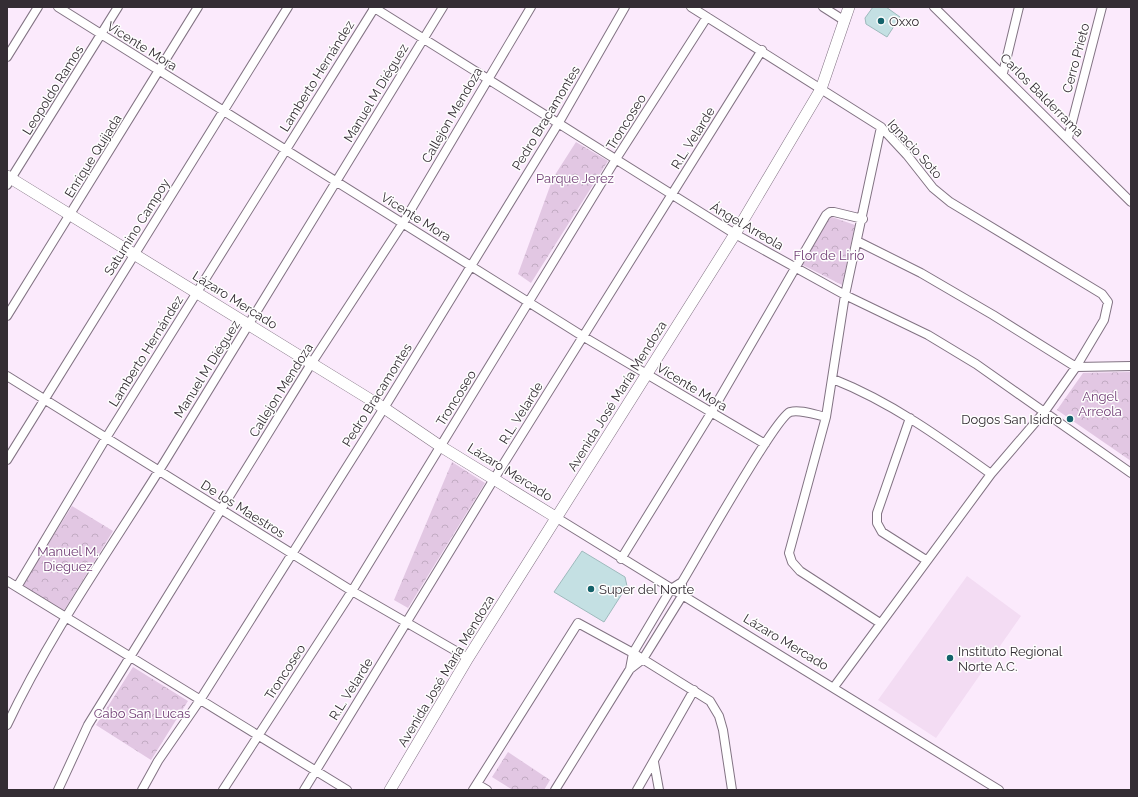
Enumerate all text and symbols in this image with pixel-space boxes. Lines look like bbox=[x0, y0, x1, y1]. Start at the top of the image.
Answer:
place label: Oxxo bbox=[889, 14, 919, 29]
marker: Oxxo bbox=[876, 16, 886, 26]
street label: Lamberto Hernández bbox=[277, 18, 357, 134]
street label: Vicente Mora bbox=[104, 19, 180, 73]
street label: Cerro Prieto bbox=[1059, 21, 1093, 94]
street label: Manuel M Diéguez bbox=[341, 41, 411, 145]
street label: Leopoldo Ramos bbox=[19, 42, 87, 138]
street label: Carlos Balderrama bbox=[997, 50, 1087, 140]
street label: Pedro Bracamontes bbox=[509, 63, 583, 173]
street label: Callejon Mendoza bbox=[419, 65, 485, 165]
street label: Troncoseo bbox=[603, 91, 649, 153]
street label: R.L. Velarde bbox=[668, 104, 718, 172]
street label: Enrique Quijada bbox=[61, 112, 125, 200]
street label: Ignacio Soto bbox=[885, 116, 946, 182]
park label: Parque Jerez bbox=[536, 171, 614, 186]
street label: Saturnino Campoy bbox=[101, 176, 173, 278]
street label: Vicente Mora bbox=[378, 190, 454, 244]
street label: Ángel Arreola bbox=[708, 199, 786, 253]
park label: Flor de Lirio bbox=[793, 248, 865, 263]
street label: Lázaro Mercado bbox=[190, 268, 280, 332]
street label: Lamberto Hernández bbox=[106, 293, 186, 409]
street label: Manuel M Diéguez bbox=[171, 318, 243, 420]
street label: Avenida José María Mendoza bbox=[564, 318, 670, 474]
street label: Callejon Mendoza bbox=[246, 340, 316, 440]
street label: Pedro Bracamontes bbox=[339, 341, 415, 449]
street label: Vicente Mora bbox=[654, 360, 730, 414]
street label: Troncoseo bbox=[433, 367, 479, 429]
street label: R.L. Velarde bbox=[496, 379, 546, 447]
park label: Angel Arreola bbox=[1078, 389, 1122, 419]
place label: Dogos San Isidro bbox=[961, 412, 1062, 427]
marker: Dogos San Isidro bbox=[1065, 414, 1075, 424]
street label: Lázaro Mercado bbox=[465, 440, 555, 504]
street label: De los Maestros bbox=[198, 477, 288, 541]
park label: Manuel M. Dieguez bbox=[37, 544, 99, 574]
place label: Super del Norte bbox=[599, 582, 694, 597]
marker: Super del Norte bbox=[586, 584, 596, 594]
street label: Avenida José María Mendoza bbox=[395, 592, 497, 750]
street label: Lázaro Mercado bbox=[741, 611, 832, 674]
street label: Troncoseo bbox=[262, 641, 309, 702]
place label: Instituto Regional Norte A.C. bbox=[958, 644, 1063, 674]
marker: Instituto Regional Norte A.C. bbox=[945, 653, 955, 663]
street label: R.L. Velarde bbox=[326, 655, 376, 723]
park label: Cabo San Lucas bbox=[94, 706, 190, 721]

